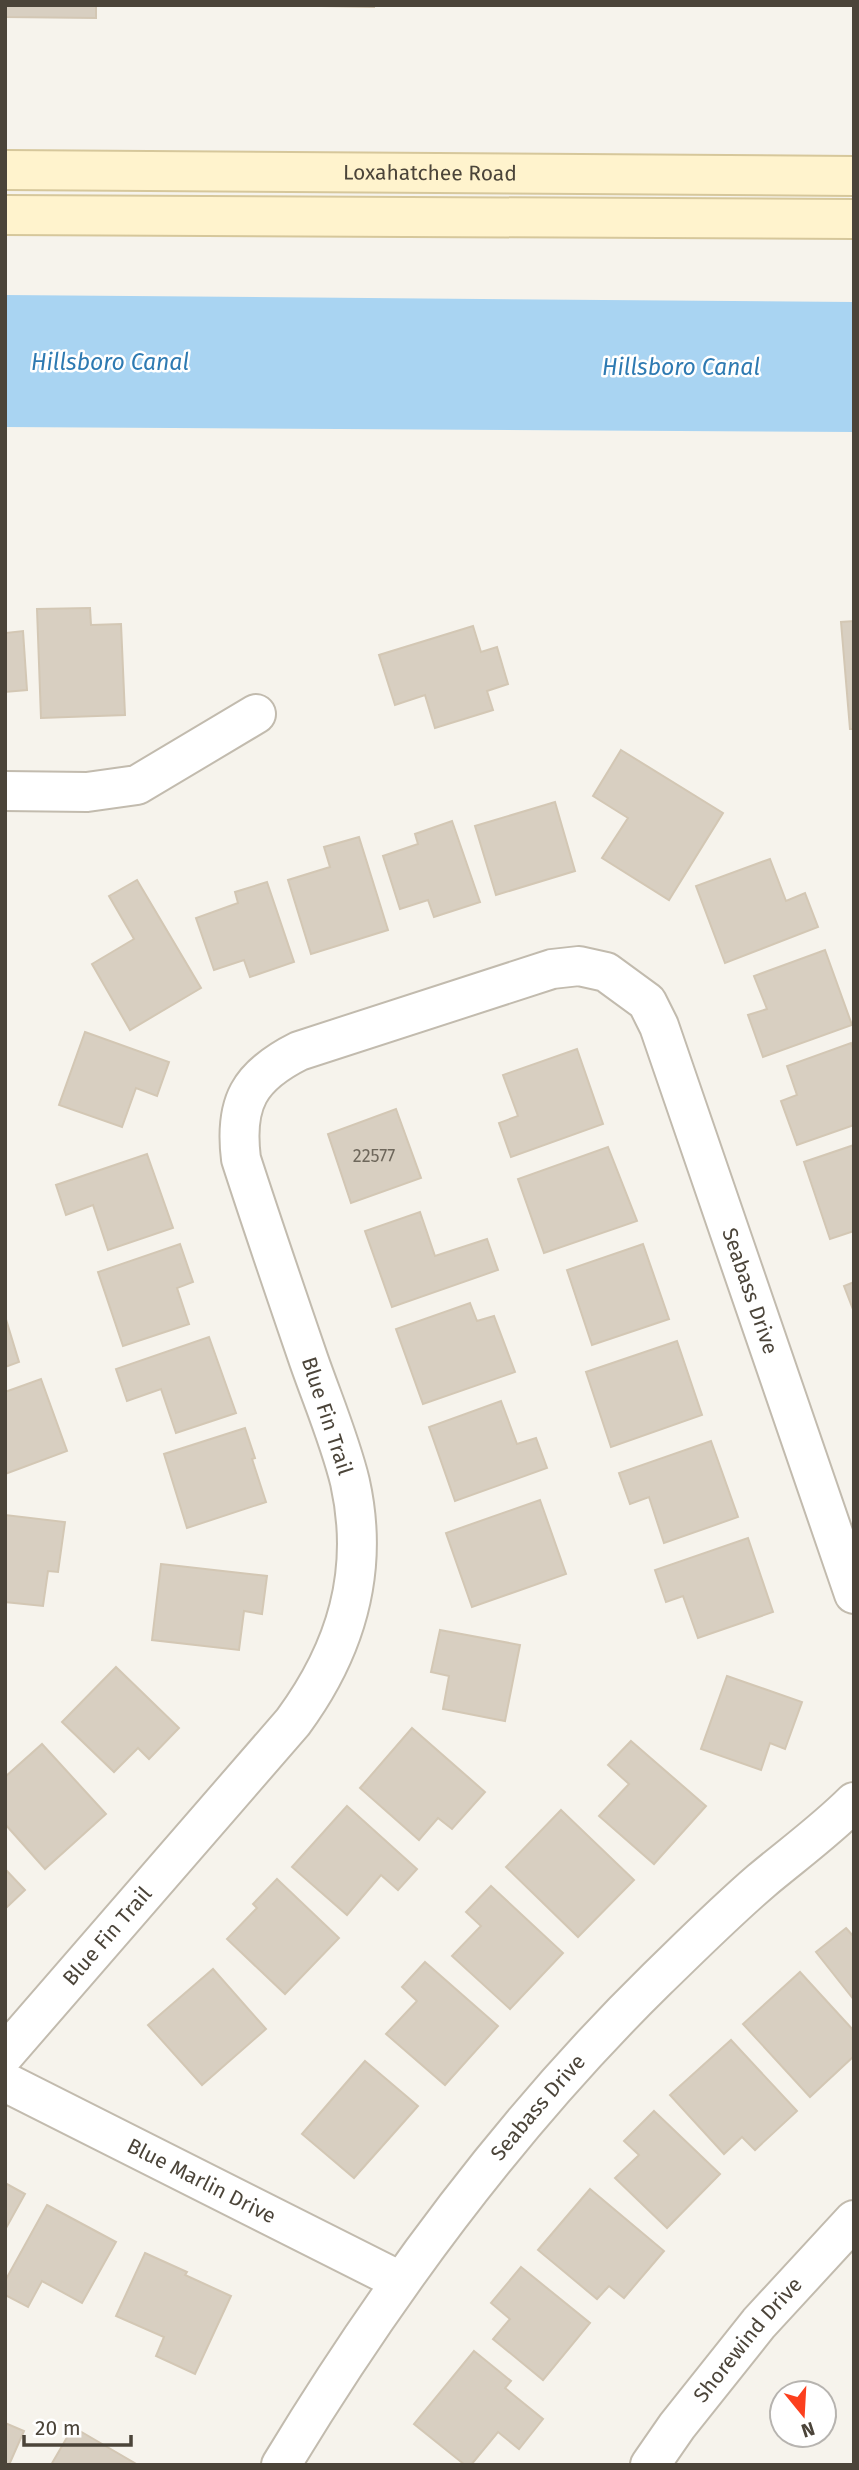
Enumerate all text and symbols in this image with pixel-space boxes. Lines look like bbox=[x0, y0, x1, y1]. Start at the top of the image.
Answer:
street label: Loxahatchee Road bbox=[343, 159, 517, 187]
water label: Hillsboro Canal bbox=[31, 348, 189, 376]
water label: Hillsboro Canal bbox=[602, 353, 760, 381]
house number: 22577 bbox=[353, 1145, 395, 1167]
street label: Seabass Drive bbox=[716, 1224, 784, 1358]
street label: Blue Fin Trail bbox=[296, 1354, 358, 1478]
street label: Blue Fin Trail bbox=[57, 1881, 157, 1991]
street label: Seabass Drive bbox=[485, 2049, 591, 2166]
street label: Blue Marlin Drive bbox=[123, 2133, 280, 2229]
street label: Shorewind Drive bbox=[688, 2272, 808, 2408]
north arrow bbox=[768, 2379, 838, 2449]
scale bar bbox=[24, 2404, 131, 2448]
text: 20 m bbox=[35, 2415, 81, 2441]
text: N bbox=[799, 2417, 818, 2443]

